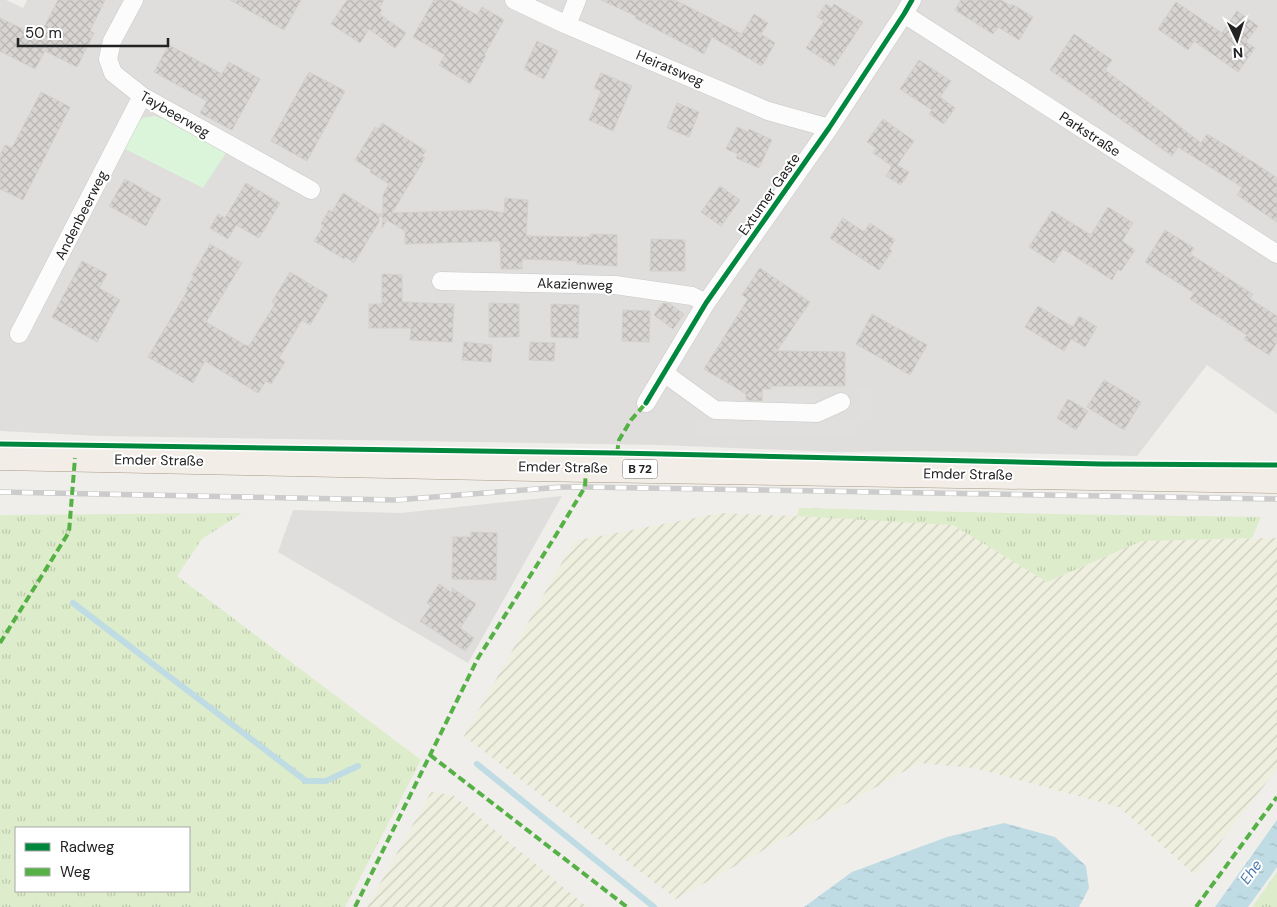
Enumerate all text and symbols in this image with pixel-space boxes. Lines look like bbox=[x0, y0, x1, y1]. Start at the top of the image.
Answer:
scale bar bbox=[18, 15, 168, 47]
north arrow bbox=[1212, 15, 1262, 65]
text: 50 m bbox=[25, 23, 62, 43]
text: N bbox=[1232, 44, 1244, 62]
street label: Heiratsweg bbox=[633, 46, 707, 90]
street label: Taybeerweg bbox=[137, 87, 213, 141]
street label: Parkstraße bbox=[1056, 108, 1124, 160]
street label: Extumer Gaste bbox=[734, 150, 804, 238]
street label: Andenbeerweg bbox=[51, 167, 111, 263]
street label: Akazienweg bbox=[537, 274, 613, 294]
street label: Emder Straße bbox=[114, 450, 204, 470]
street label: Emder Straße bbox=[518, 457, 608, 477]
road number: B 72 bbox=[622, 459, 658, 478]
street label: Emder Straße bbox=[923, 464, 1013, 484]
legend bbox=[15, 827, 190, 892]
text: Radweg bbox=[60, 837, 114, 857]
water label: Ehe bbox=[1235, 856, 1267, 888]
text: Weg bbox=[60, 862, 91, 882]

